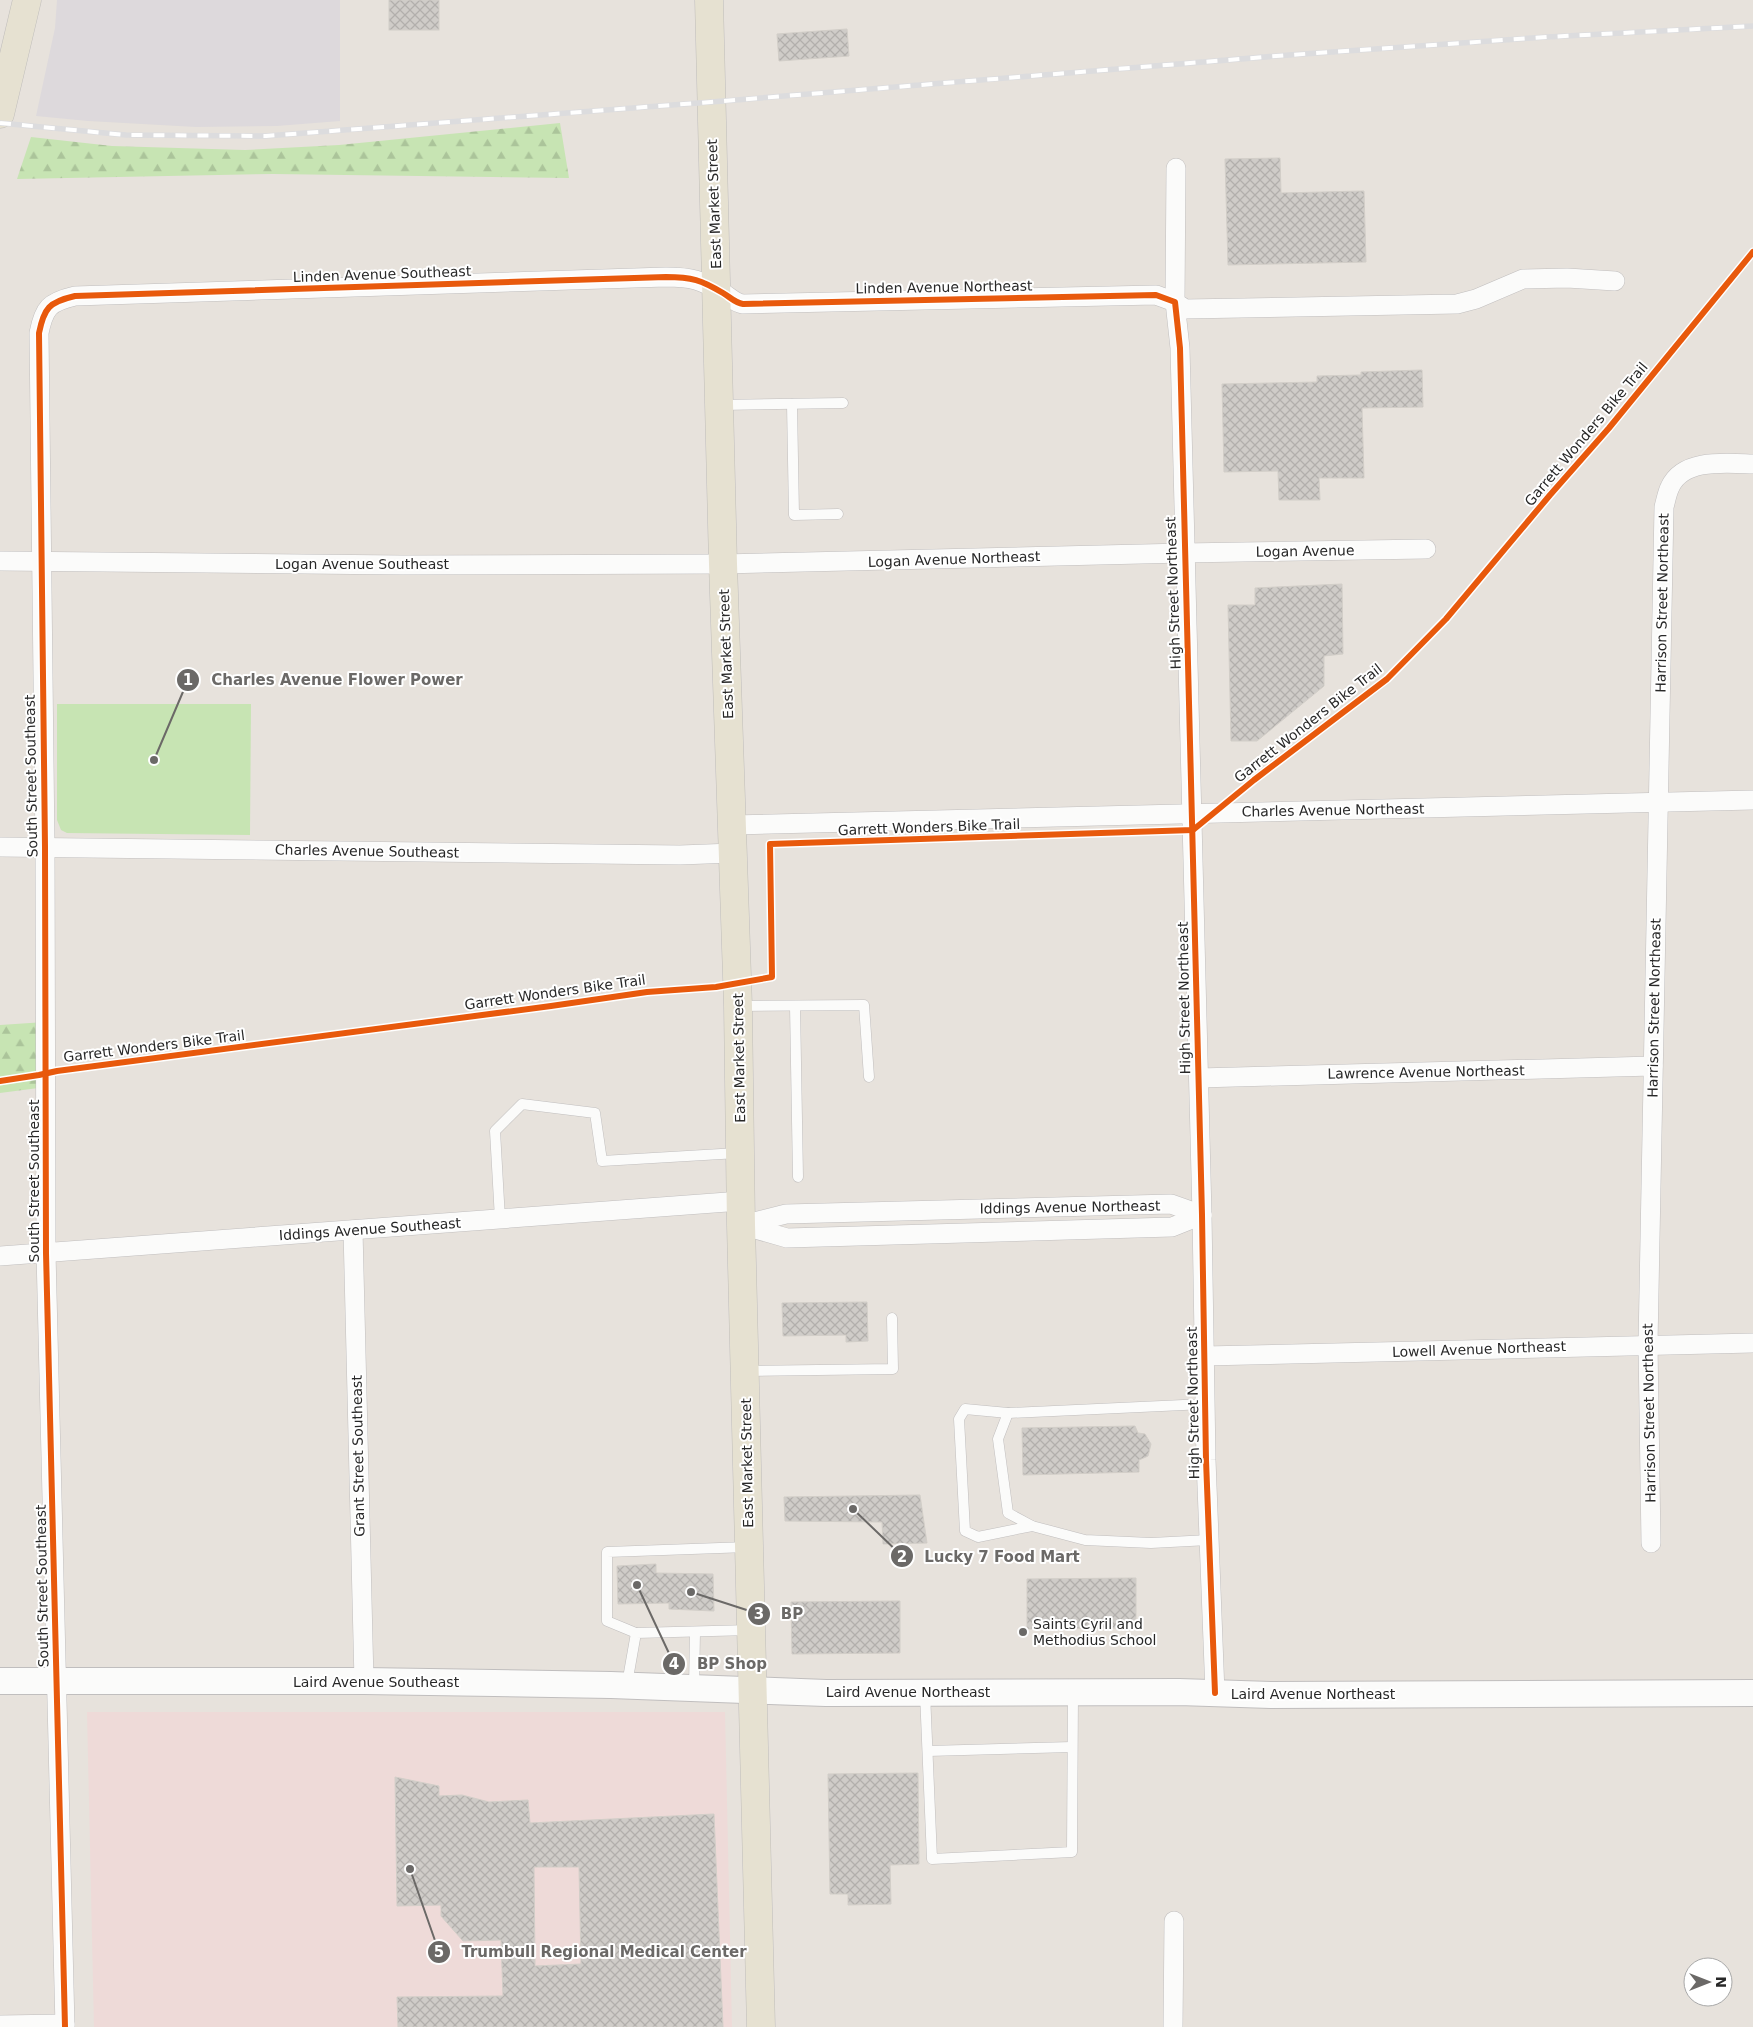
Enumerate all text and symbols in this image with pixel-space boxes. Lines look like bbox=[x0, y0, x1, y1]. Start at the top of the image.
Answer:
street label: East Market Street bbox=[704, 138, 724, 269]
street label: Linden Avenue Southeast bbox=[293, 263, 472, 285]
street label: Linden Avenue Northeast bbox=[855, 277, 1033, 297]
street label: Garrett Wonders Bike Trail bbox=[1521, 359, 1651, 509]
street label: Harrison Street Northeast bbox=[1652, 513, 1672, 693]
street label: High Street Northeast bbox=[1162, 516, 1184, 670]
street label: Logan Avenue bbox=[1255, 542, 1355, 560]
street label: Logan Avenue Northeast bbox=[868, 548, 1041, 570]
street label: Logan Avenue Southeast bbox=[275, 556, 450, 572]
street label: East Market Street bbox=[716, 588, 736, 719]
street label: Garrett Wonders Bike Trail bbox=[1231, 660, 1385, 786]
callout: Charles Avenue Flower Power bbox=[176, 665, 472, 695]
text: 1 bbox=[183, 671, 193, 689]
text: Charles Avenue Flower Power bbox=[211, 671, 463, 689]
street label: South Street Southeast bbox=[22, 694, 40, 858]
street label: Charles Avenue Northeast bbox=[1241, 800, 1425, 820]
street label: Garrett Wonders Bike Trail bbox=[837, 816, 1021, 838]
street label: Charles Avenue Southeast bbox=[275, 841, 460, 861]
street label: Harrison Street Northeast bbox=[1644, 918, 1664, 1098]
street label: High Street Northeast bbox=[1175, 921, 1193, 1075]
street label: Garrett Wonders Bike Trail bbox=[463, 971, 647, 1013]
street label: East Market Street bbox=[730, 992, 748, 1123]
street label: Garrett Wonders Bike Trail bbox=[62, 1027, 246, 1065]
street label: Lawrence Avenue Northeast bbox=[1327, 1062, 1525, 1082]
street label: South Street Southeast bbox=[26, 1099, 42, 1262]
street label: Iddings Avenue Northeast bbox=[979, 1197, 1161, 1217]
street label: Iddings Avenue Southeast bbox=[278, 1215, 462, 1243]
street label: Harrison Street Northeast bbox=[1639, 1323, 1659, 1503]
street label: High Street Northeast bbox=[1184, 1326, 1202, 1480]
street label: Lowell Avenue Northeast bbox=[1392, 1338, 1567, 1360]
street label: Grant Street Southeast bbox=[349, 1375, 367, 1537]
street label: East Market Street bbox=[738, 1397, 756, 1528]
street label: South Street Southeast bbox=[33, 1504, 51, 1668]
callout: Lucky 7 Food Mart bbox=[889, 1541, 1090, 1571]
text: 2 bbox=[897, 1548, 907, 1566]
text: Lucky 7 Food Mart bbox=[924, 1548, 1080, 1566]
callout: BP bbox=[746, 1599, 814, 1629]
text: 3 bbox=[754, 1605, 764, 1623]
text: BP bbox=[781, 1605, 803, 1623]
place label: Saints Cyril and Methodius School bbox=[1033, 1616, 1157, 1648]
marker: Saints Cyril and Methodius School bbox=[1017, 1626, 1029, 1638]
callout: BP Shop bbox=[662, 1649, 777, 1679]
text: 4 bbox=[669, 1655, 679, 1673]
text: BP Shop bbox=[697, 1655, 767, 1673]
street label: Laird Avenue Southeast bbox=[293, 1674, 460, 1690]
street label: Laird Avenue Northeast bbox=[826, 1684, 991, 1700]
street label: Laird Avenue Northeast bbox=[1231, 1686, 1396, 1702]
callout: Trumbull Regional Medical Center bbox=[427, 1937, 757, 1967]
text: 5 bbox=[434, 1943, 444, 1961]
text: Trumbull Regional Medical Center bbox=[461, 1943, 747, 1961]
north arrow bbox=[1683, 1957, 1733, 2007]
text: N bbox=[1713, 1976, 1729, 1988]

